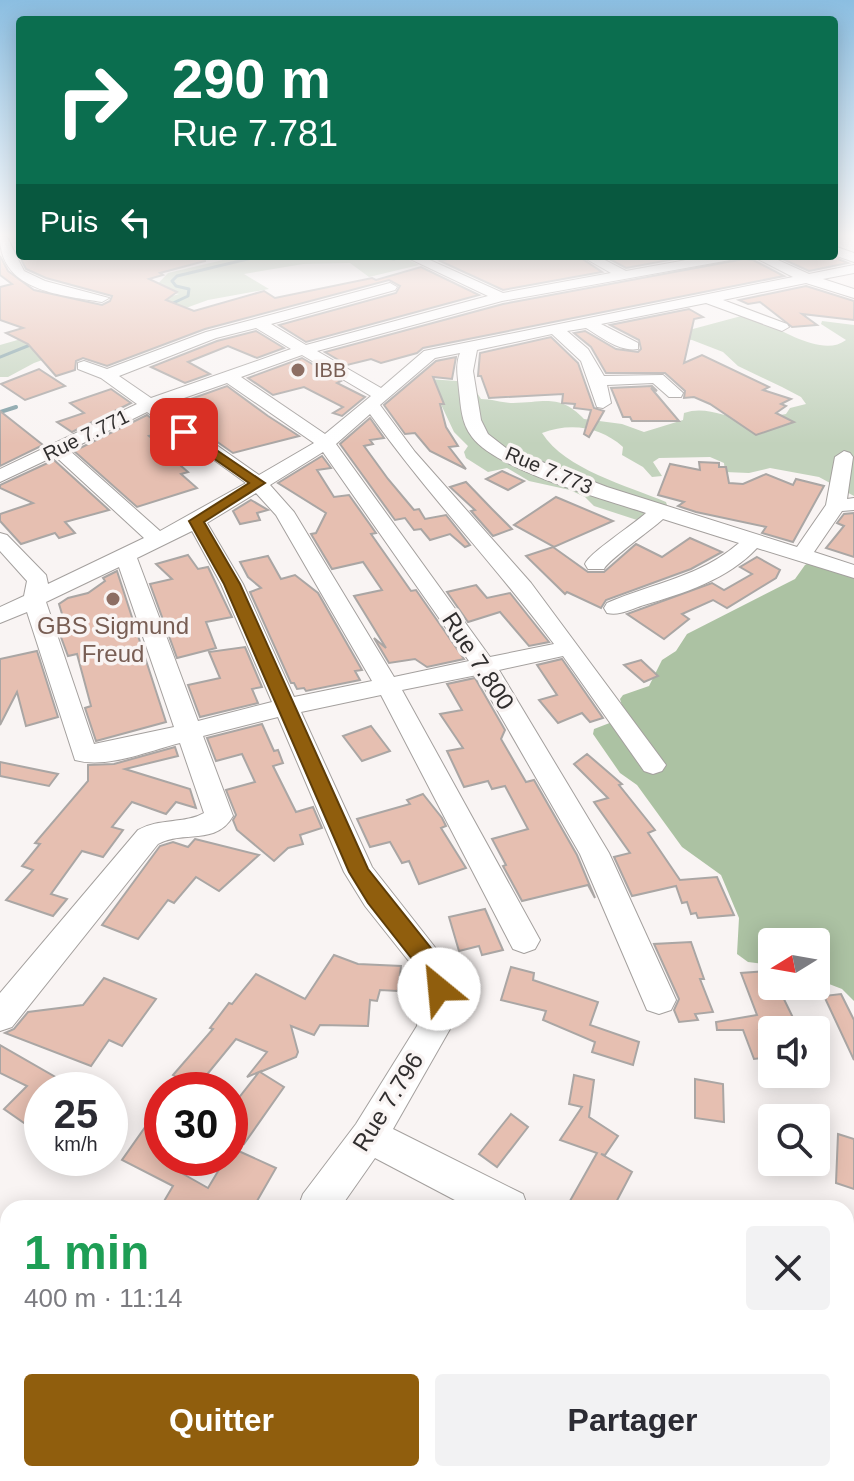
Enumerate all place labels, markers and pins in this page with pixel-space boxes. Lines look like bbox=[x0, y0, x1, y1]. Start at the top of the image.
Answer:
place label: IBB bbox=[314, 359, 346, 381]
marker: IBB bbox=[289, 361, 307, 379]
pin bbox=[150, 398, 218, 466]
marker: GBS Sigmund Freud bbox=[104, 590, 122, 608]
place label: GBS Sigmund Freud bbox=[37, 612, 189, 667]

